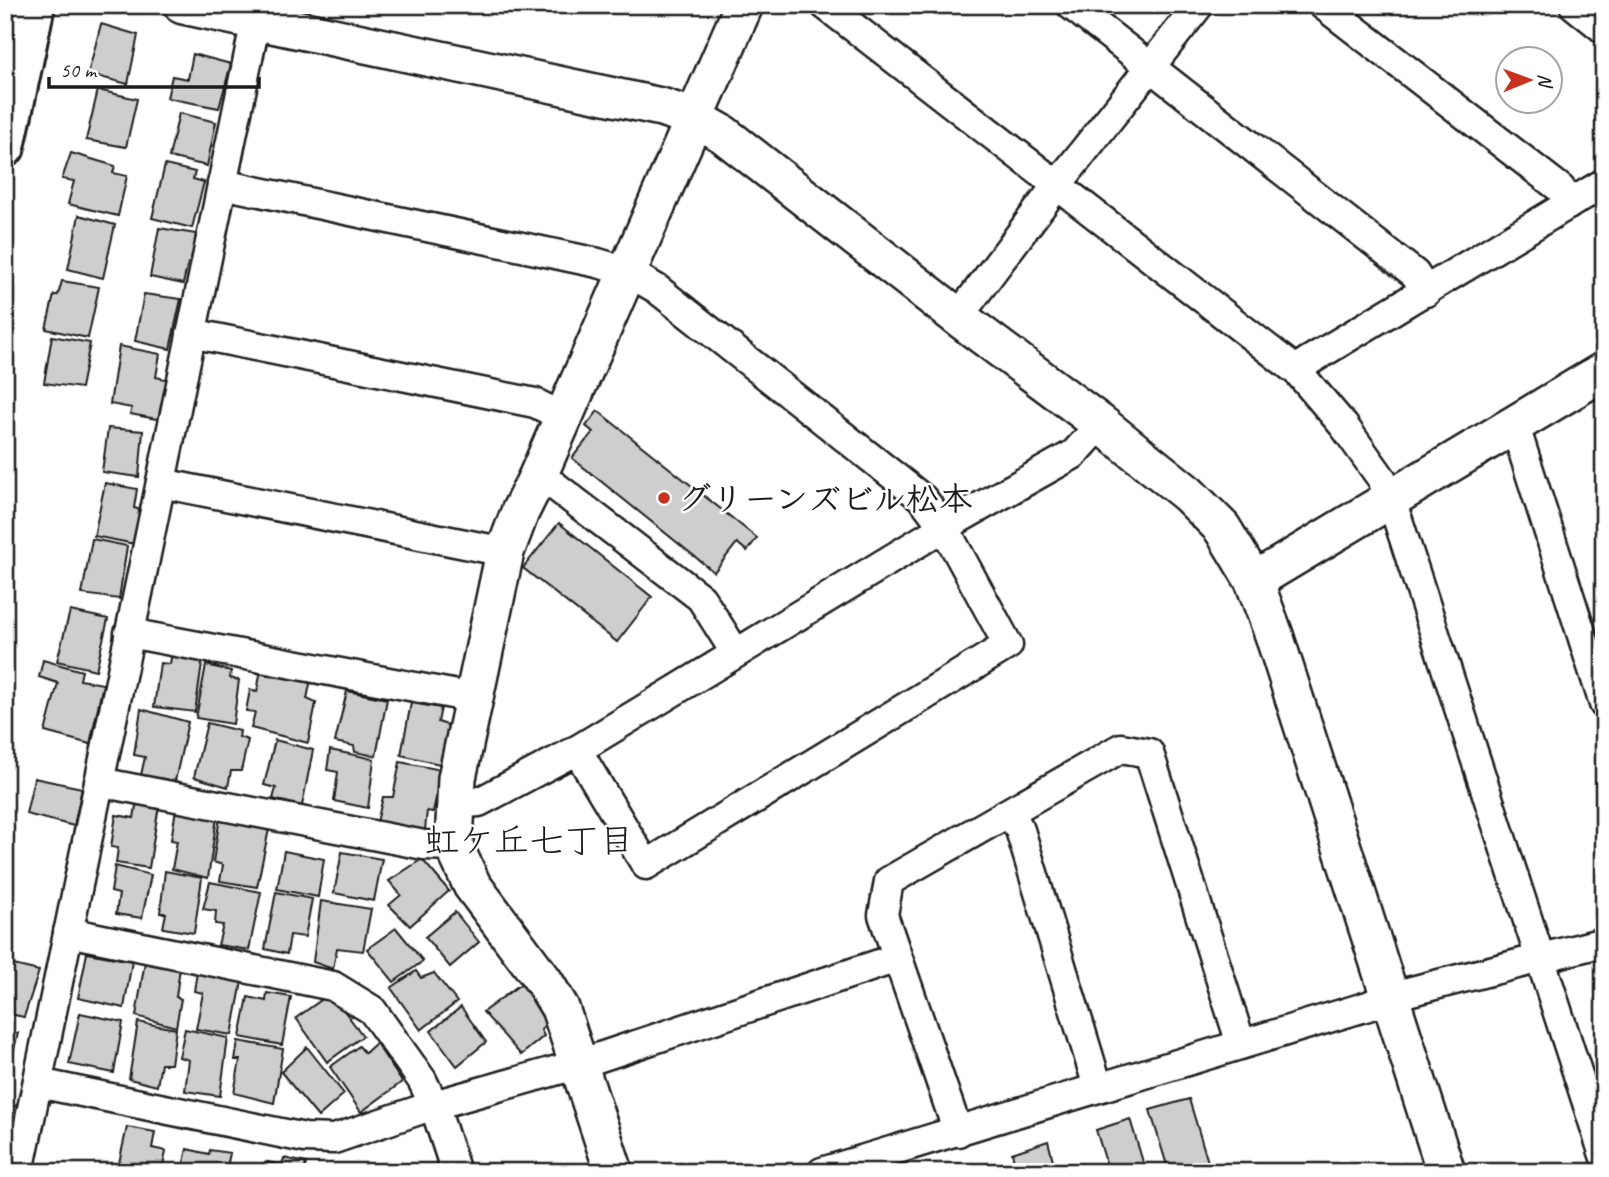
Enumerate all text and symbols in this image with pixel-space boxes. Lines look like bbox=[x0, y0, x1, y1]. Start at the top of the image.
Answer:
scale bar bbox=[49, 46, 259, 90]
north arrow bbox=[1494, 46, 1564, 116]
text: 50 m bbox=[60, 57, 98, 83]
text: N bbox=[1533, 74, 1557, 89]
place label: グリーンズビル松本 bbox=[678, 478, 972, 520]
marker: グリーンズビル松本 bbox=[656, 490, 672, 506]
district label: 虹ケ丘七丁目 bbox=[424, 818, 634, 863]

